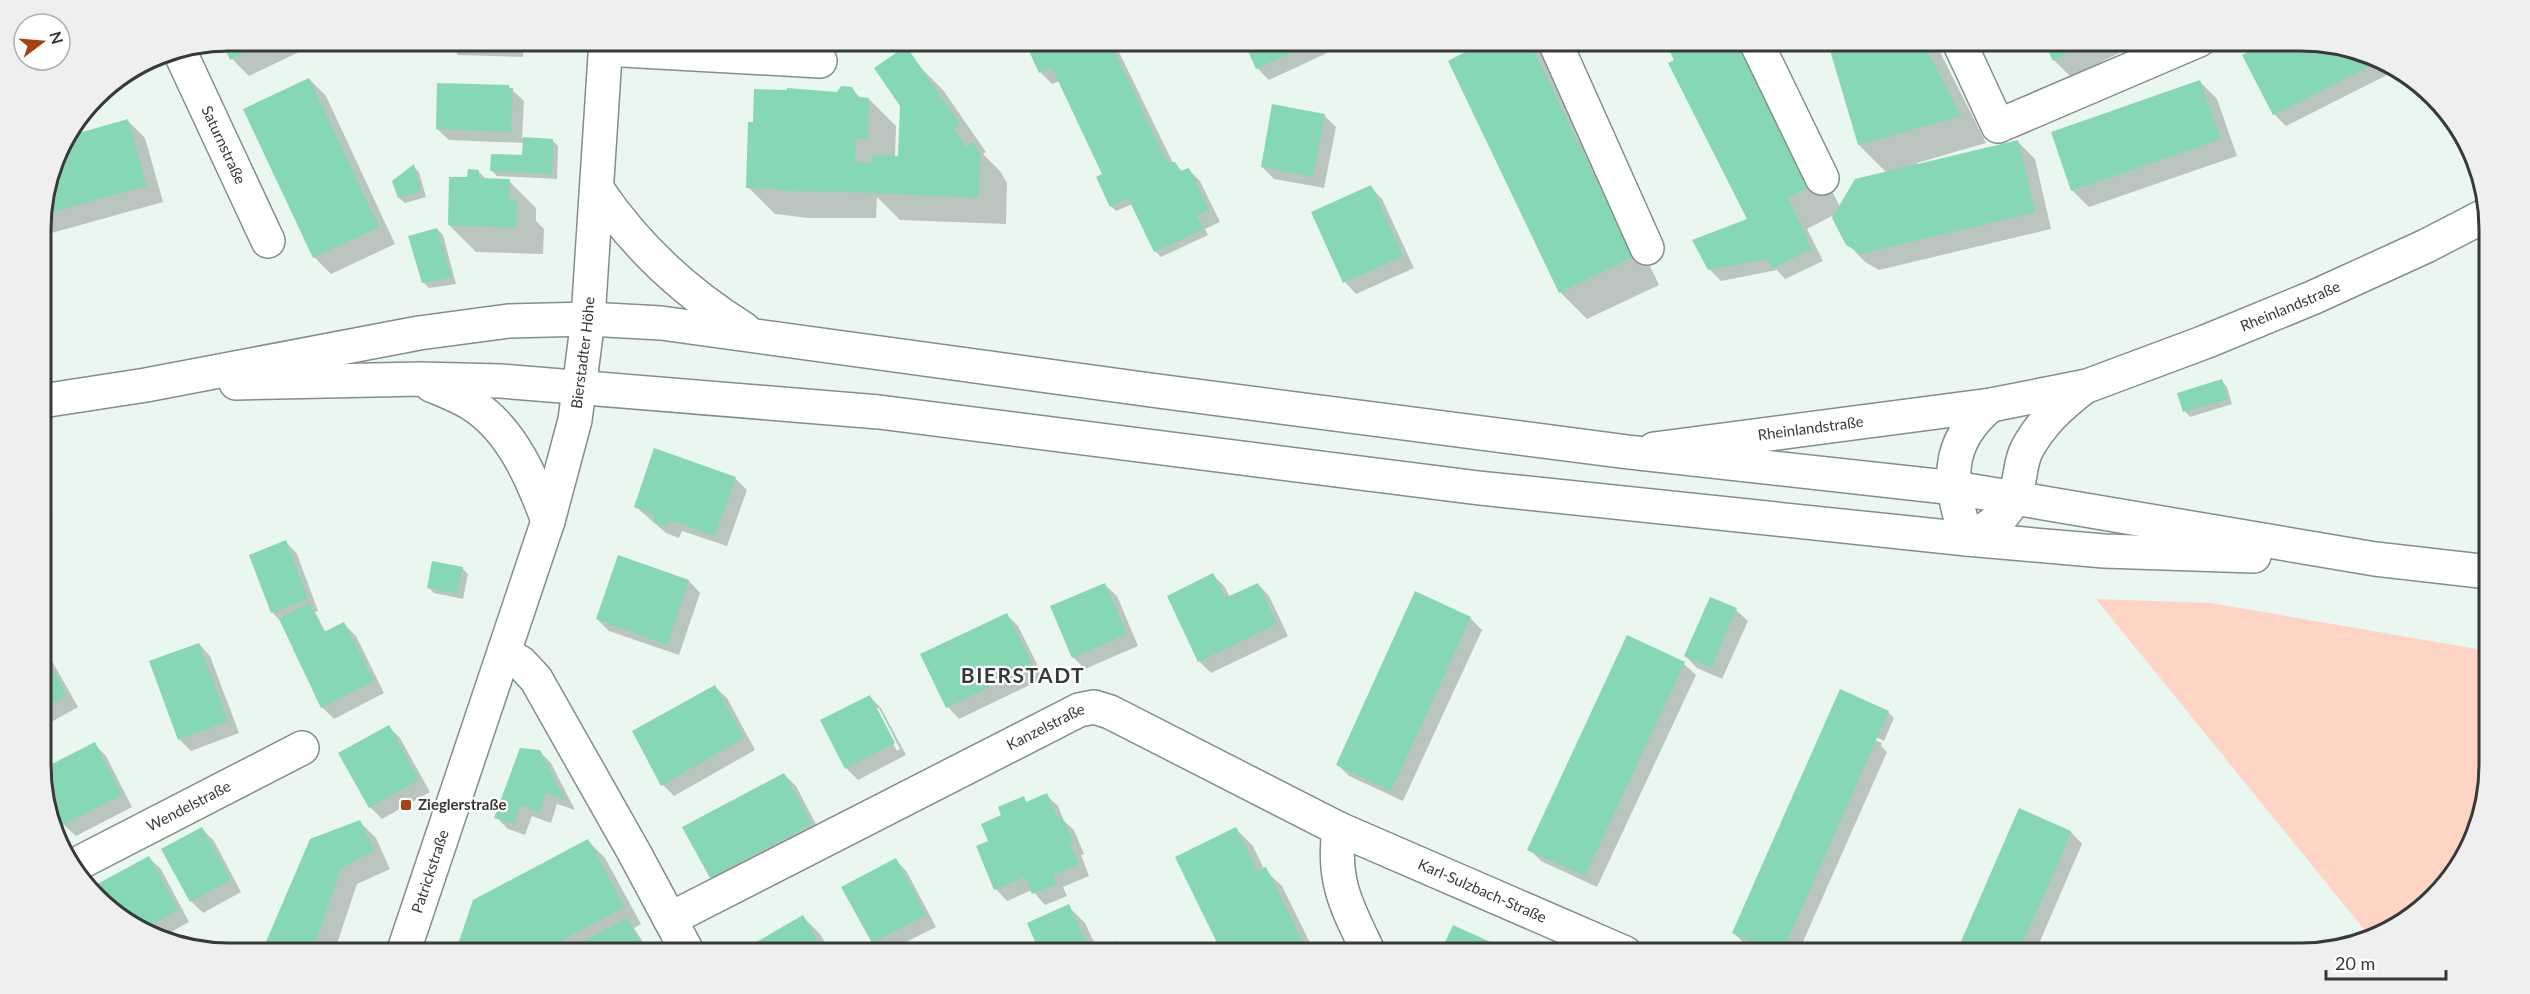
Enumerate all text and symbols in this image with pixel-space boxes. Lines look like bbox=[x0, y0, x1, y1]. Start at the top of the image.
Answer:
north arrow bbox=[12, 12, 72, 72]
text: N bbox=[46, 29, 68, 46]
street label: Saturnstraße bbox=[198, 103, 250, 187]
street label: Rheinlandstraße bbox=[2237, 276, 2343, 335]
street label: Bierstadter Höhe bbox=[567, 296, 597, 410]
street label: Rheinlandstraße bbox=[1756, 412, 1865, 443]
district label: BIERSTADT bbox=[961, 662, 1085, 687]
street label: Kanzelstraße bbox=[1003, 699, 1086, 753]
street label: Wendelstraße bbox=[143, 776, 233, 835]
place label: Zieglerstraße bbox=[418, 795, 506, 813]
marker: Zieglerstraße bbox=[399, 798, 413, 812]
street label: Patrickstraße bbox=[407, 827, 452, 915]
street label: Karl-Sulzbach-Straße bbox=[1415, 854, 1550, 926]
scale bar bbox=[2326, 943, 2446, 981]
text: 20 m bbox=[2335, 952, 2375, 974]

